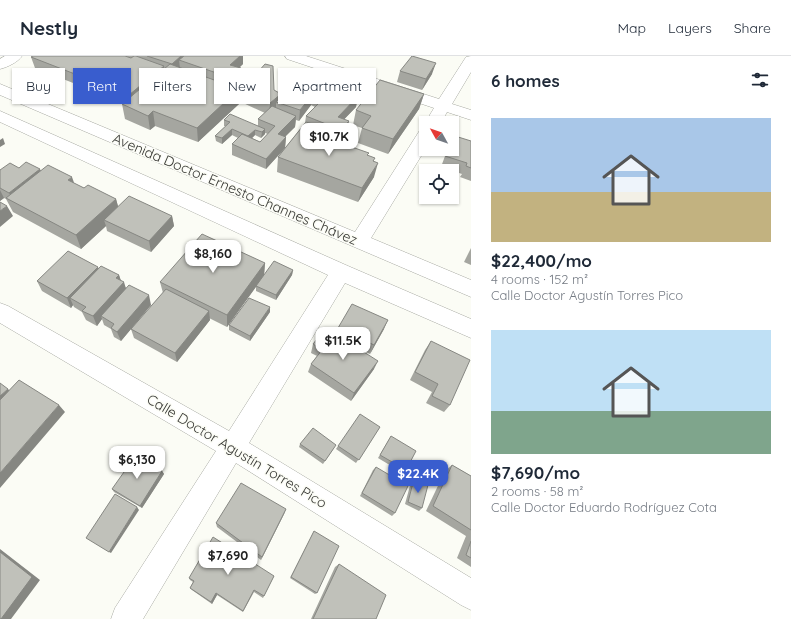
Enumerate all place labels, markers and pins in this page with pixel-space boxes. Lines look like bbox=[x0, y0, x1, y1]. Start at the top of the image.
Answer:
pin: $10.7K bbox=[296, 123, 362, 157]
pin: $8,160 bbox=[180, 240, 246, 274]
pin: $11.5K bbox=[310, 327, 376, 361]
pin: $6,130 bbox=[104, 446, 170, 480]
pin: $22.4K bbox=[385, 460, 451, 494]
pin: $7,690 bbox=[195, 542, 261, 576]

